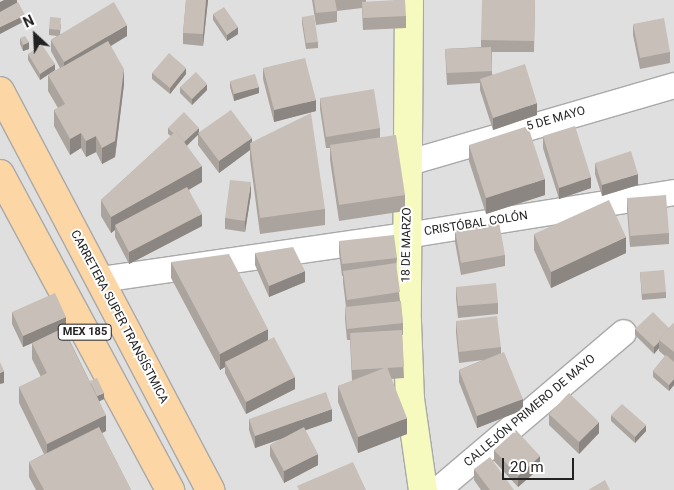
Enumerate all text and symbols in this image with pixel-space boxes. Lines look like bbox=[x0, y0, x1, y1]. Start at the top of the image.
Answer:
north arrow bbox=[10, 10, 60, 60]
text: N bbox=[21, 12, 37, 31]
street label: 5 DE MAYO bbox=[525, 104, 587, 134]
street label: 18 DE MARZO bbox=[399, 207, 415, 283]
street label: CRISTÓBAL COLÓN bbox=[423, 209, 529, 239]
street label: CARRETERA SUPER TRANSÍSTMICA bbox=[67, 228, 171, 406]
road number: MEX 185 bbox=[58, 324, 112, 341]
street label: CALLEJÓN PRIMERO DE MAYO bbox=[461, 352, 599, 470]
scale bar bbox=[504, 448, 576, 480]
text: 20 m bbox=[510, 458, 544, 476]

